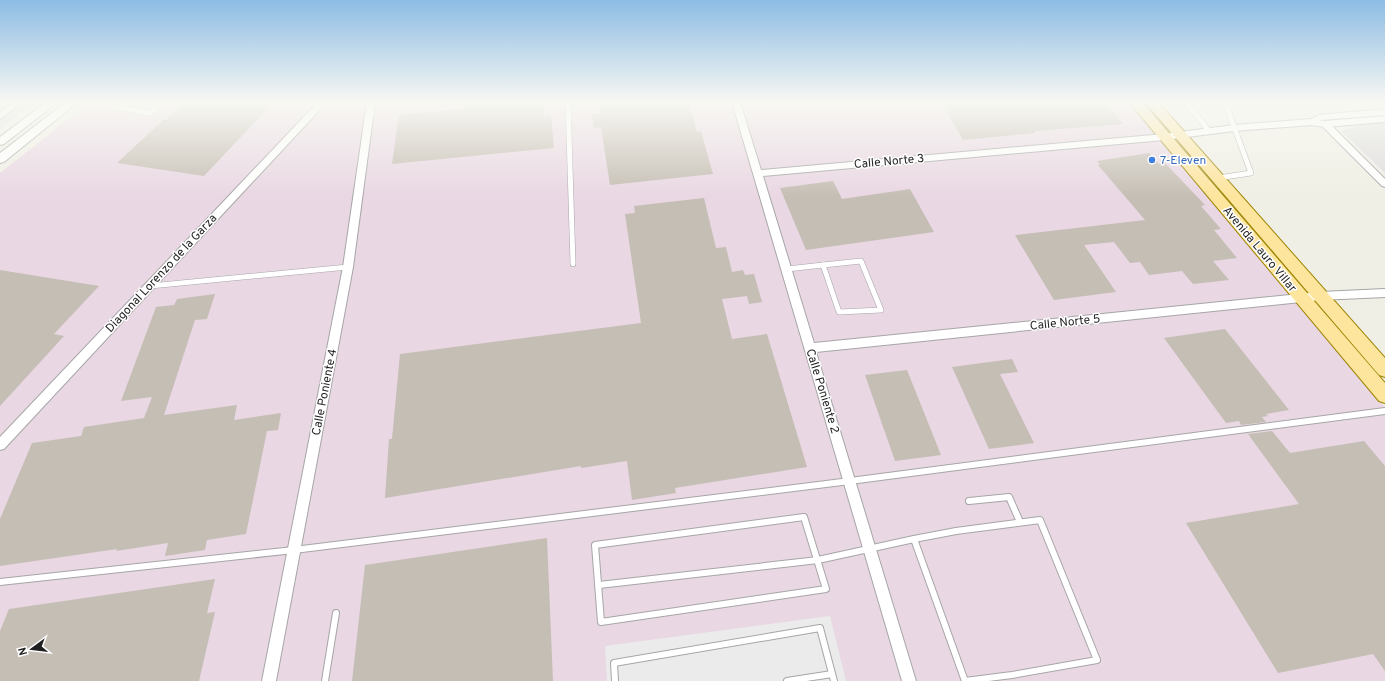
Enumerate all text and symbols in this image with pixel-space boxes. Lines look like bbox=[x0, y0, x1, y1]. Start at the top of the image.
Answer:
street label: Calle Norte 3 bbox=[853, 151, 925, 173]
place label: 7-Eleven bbox=[1160, 153, 1206, 169]
marker: 7-Eleven bbox=[1147, 155, 1157, 165]
street label: Avenida Lauro Villar bbox=[1219, 203, 1300, 296]
street label: Diagonal Lorenzo de la Garza bbox=[102, 211, 221, 336]
street label: Calle Norte 5 bbox=[1029, 311, 1101, 335]
street label: Calle Poniente 4 bbox=[309, 347, 341, 437]
street label: Calle Poniente 2 bbox=[802, 347, 843, 436]
north arrow bbox=[12, 629, 52, 669]
text: N bbox=[16, 646, 31, 657]

